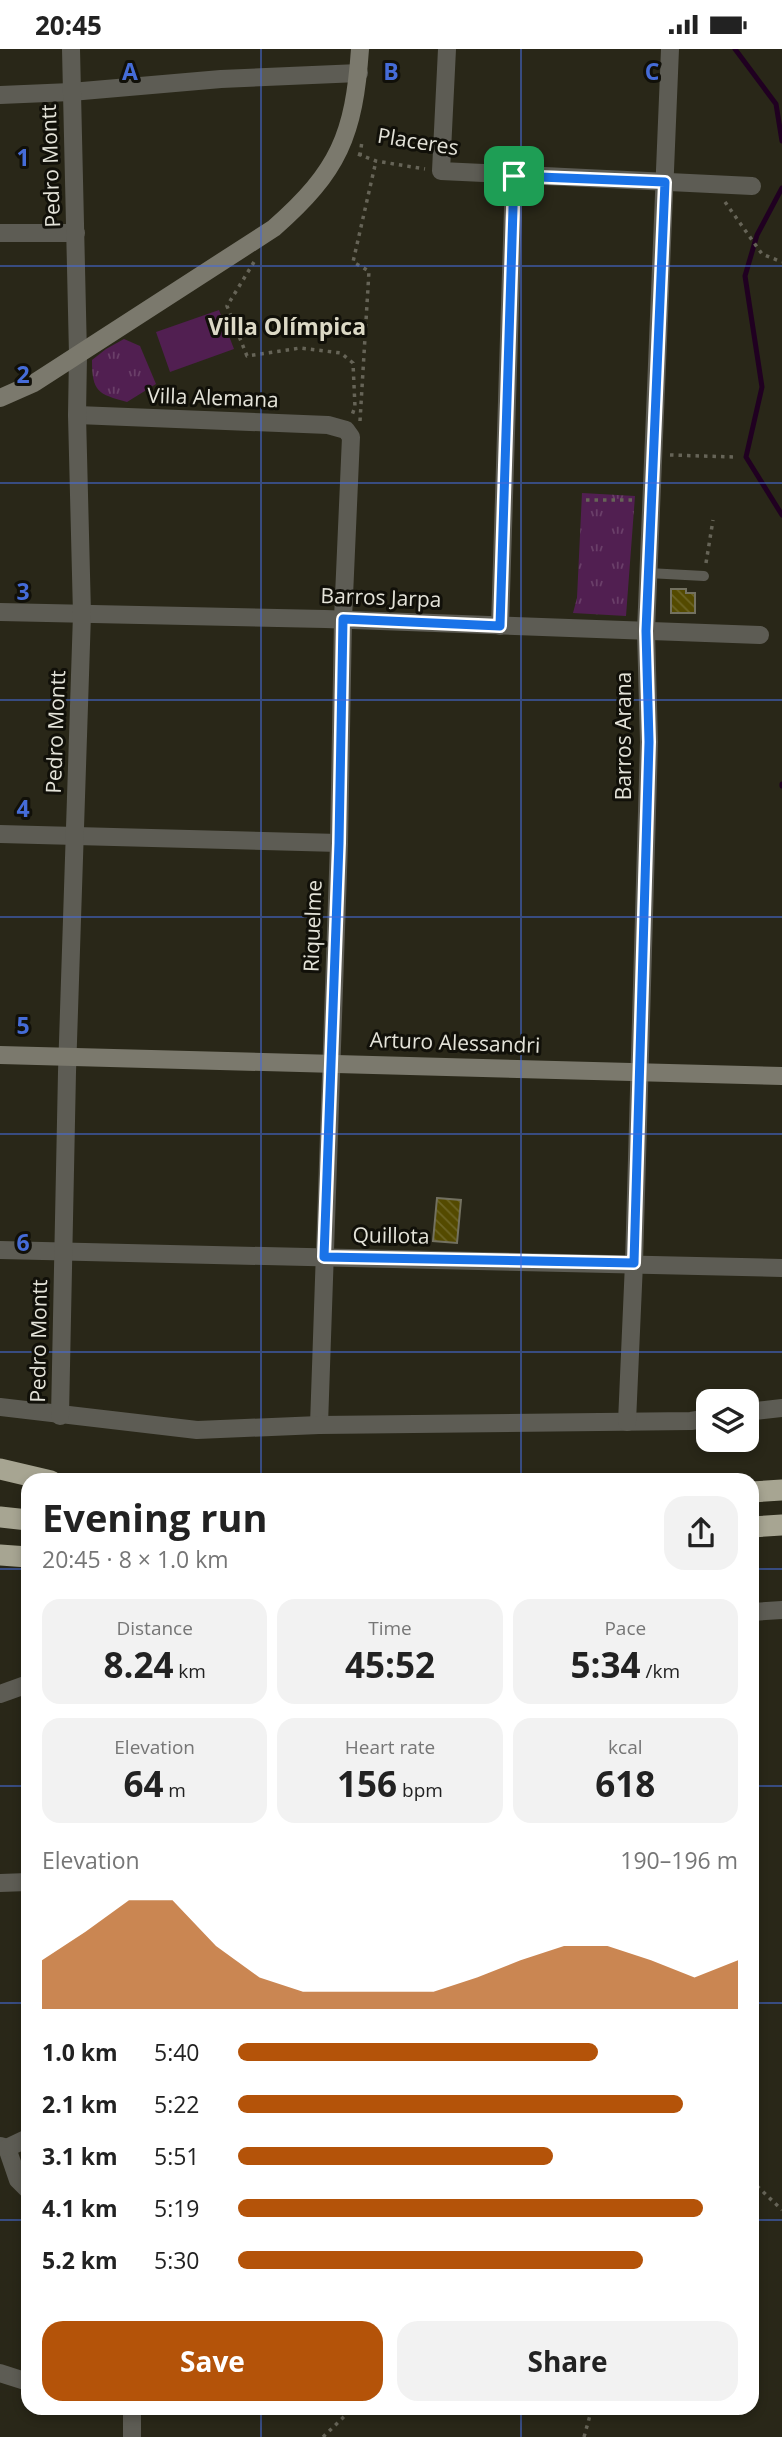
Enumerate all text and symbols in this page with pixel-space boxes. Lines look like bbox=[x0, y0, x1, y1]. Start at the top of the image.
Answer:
text: 20:45 bbox=[35, 7, 102, 43]
text: A bbox=[122, 55, 138, 87]
text: B bbox=[383, 55, 399, 87]
text: C bbox=[645, 55, 659, 87]
street label: Pedro Montt bbox=[34, 104, 66, 228]
street label: Placeres bbox=[376, 121, 461, 161]
text: 1 bbox=[16, 141, 30, 173]
pin bbox=[484, 146, 544, 206]
icon: arrive bbox=[495, 157, 533, 195]
district label: Villa Olímpica bbox=[208, 310, 366, 342]
text: 2 bbox=[16, 358, 30, 390]
street label: Villa Alemana bbox=[147, 381, 279, 413]
text: 3 bbox=[16, 575, 30, 607]
street label: Barros Jarpa bbox=[320, 581, 442, 613]
street label: Pedro Montt bbox=[39, 670, 71, 794]
street label: Barros Arana bbox=[609, 672, 637, 800]
text: 4 bbox=[16, 792, 30, 824]
street label: Riquelme bbox=[296, 879, 328, 973]
text: 5 bbox=[16, 1009, 30, 1041]
street label: Arturo Alessandri bbox=[369, 1025, 541, 1059]
street label: Quillota bbox=[352, 1220, 430, 1250]
text: 6 bbox=[16, 1226, 30, 1258]
street label: Pedro Montt bbox=[23, 1279, 53, 1403]
map controls bbox=[696, 1389, 759, 1452]
button: layers bbox=[696, 1389, 759, 1452]
text: Evening run bbox=[42, 1491, 267, 1543]
button: share bbox=[664, 1496, 738, 1570]
text: 20:45 · 8 × 1.0 km bbox=[42, 1543, 229, 1575]
text: Distance bbox=[116, 1615, 193, 1641]
text: Time bbox=[368, 1615, 412, 1641]
text: Pace bbox=[604, 1615, 646, 1641]
text: 8.24 bbox=[103, 1641, 173, 1688]
text: 45:52 bbox=[345, 1641, 435, 1688]
text: 5:34 bbox=[571, 1641, 641, 1688]
text: km bbox=[173, 1658, 206, 1684]
text: /km bbox=[641, 1658, 680, 1684]
text: Elevation bbox=[114, 1734, 195, 1760]
text: Heart rate bbox=[345, 1734, 435, 1760]
text: kcal bbox=[608, 1734, 643, 1760]
text: 64 bbox=[123, 1760, 163, 1807]
text: 156 bbox=[337, 1760, 397, 1807]
text: 618 bbox=[595, 1760, 655, 1807]
text: m bbox=[163, 1777, 186, 1803]
text: bpm bbox=[397, 1777, 443, 1803]
text: Elevation bbox=[42, 1844, 140, 1876]
text: 190–196 m bbox=[620, 1844, 738, 1876]
text: 1.0 km bbox=[42, 2036, 118, 2068]
text: 5:40 bbox=[154, 2036, 200, 2068]
text: 2.1 km bbox=[42, 2088, 118, 2120]
text: 5:22 bbox=[154, 2088, 200, 2120]
text: 3.1 km bbox=[42, 2140, 118, 2172]
text: 5:51 bbox=[154, 2140, 200, 2172]
text: 4.1 km bbox=[42, 2192, 118, 2224]
text: 5:19 bbox=[154, 2192, 200, 2224]
text: 5.2 km bbox=[42, 2244, 118, 2276]
text: 5:30 bbox=[154, 2244, 200, 2276]
button: Save bbox=[42, 2321, 383, 2401]
button: Share bbox=[397, 2321, 738, 2401]

